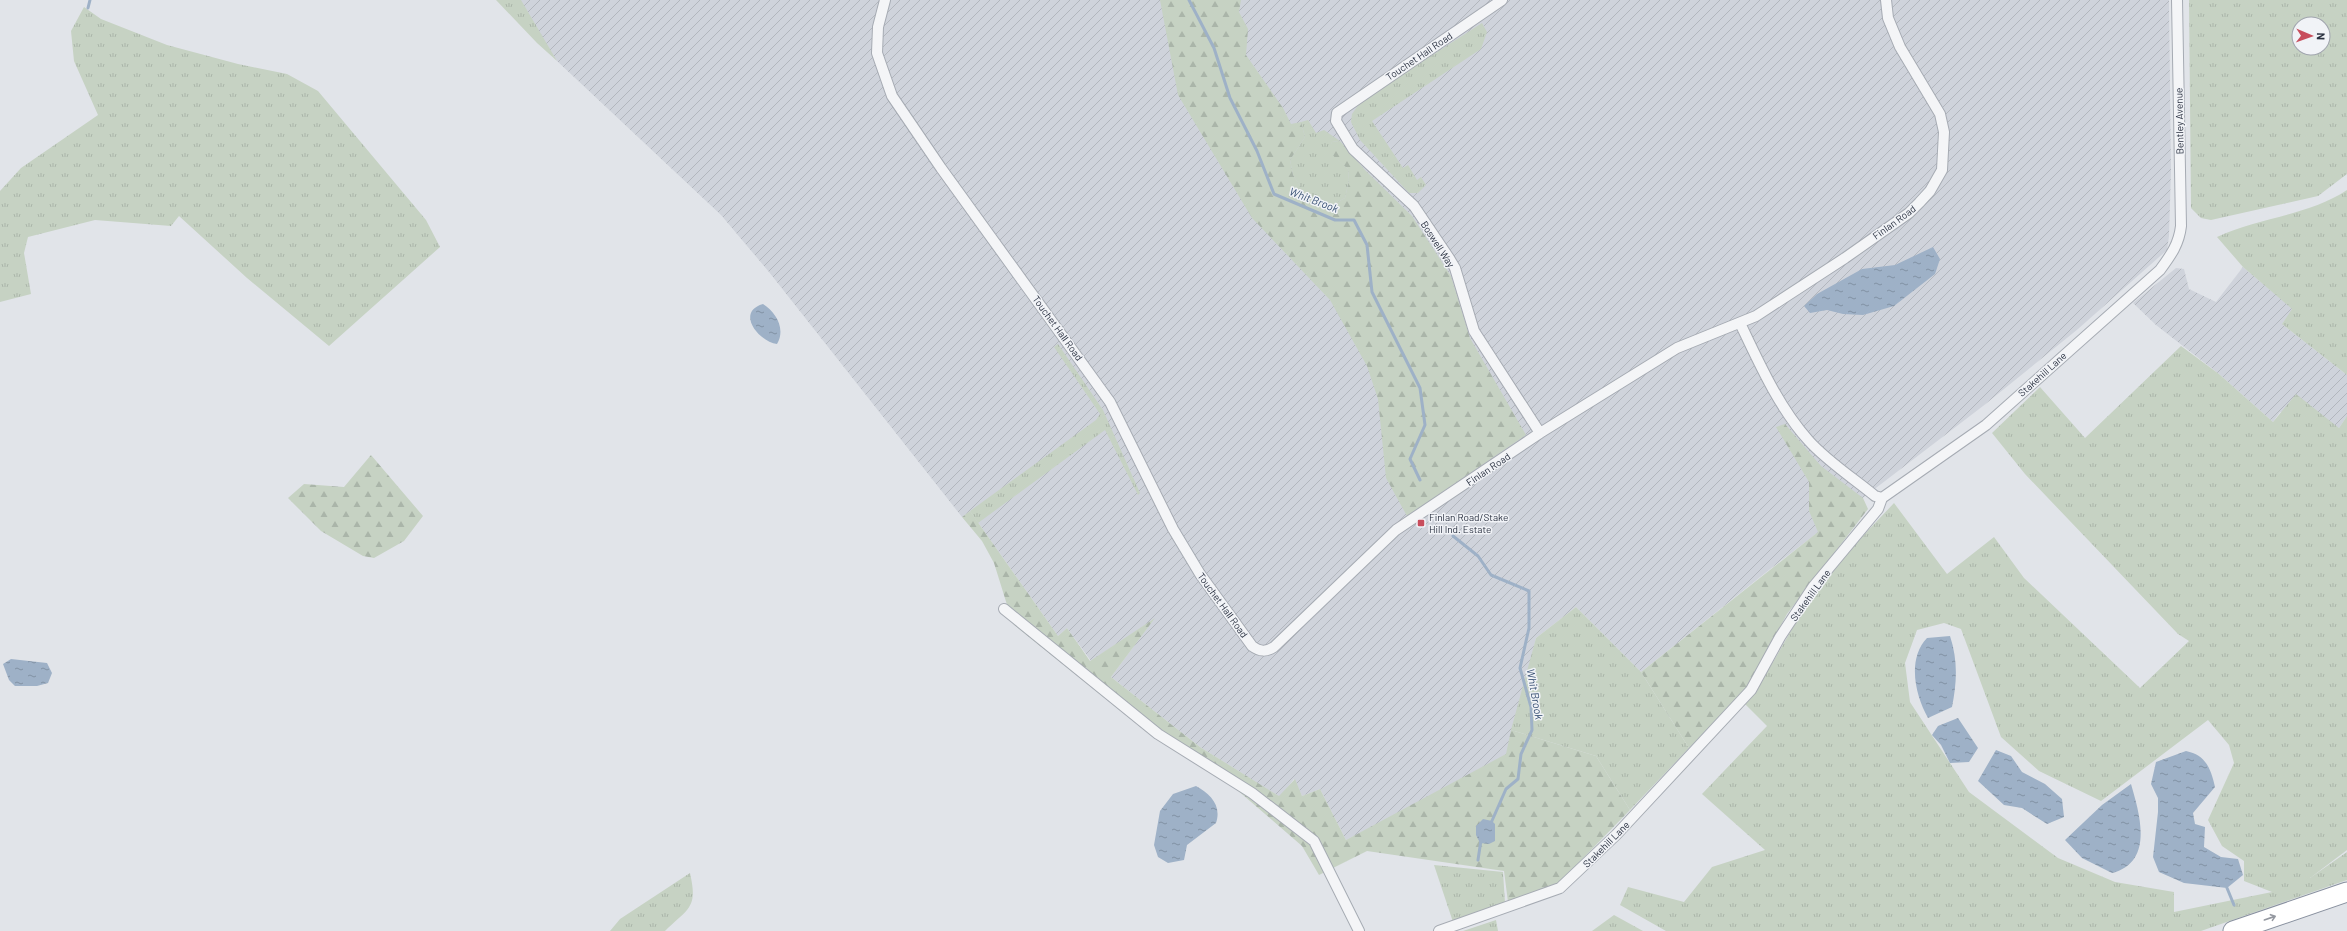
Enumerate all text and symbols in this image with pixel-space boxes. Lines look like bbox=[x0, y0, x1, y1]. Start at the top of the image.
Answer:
north arrow bbox=[2291, 16, 2331, 56]
street label: Touchet Hall Road bbox=[1383, 29, 1455, 83]
text: N bbox=[2315, 32, 2328, 40]
street label: Bentley Avenue bbox=[2172, 88, 2186, 154]
water label: Whit Brook bbox=[1288, 184, 1341, 215]
street label: Finlan Road bbox=[1870, 202, 1918, 242]
street label: Boswell Way bbox=[1418, 218, 1458, 270]
street label: Touchet Hall Road bbox=[1030, 293, 1086, 363]
street label: Stakehill Lane bbox=[2015, 349, 2069, 399]
street label: Finlan Road bbox=[1464, 450, 1512, 488]
place label: Finlan Road/Stake Hill Ind. Estate bbox=[1429, 511, 1508, 535]
marker: Finlan Road/Stake Hill Ind. Estate bbox=[1416, 518, 1426, 528]
street label: Stakehill Lane bbox=[1787, 567, 1833, 623]
street label: Touchet Hall Road bbox=[1195, 570, 1251, 640]
water label: Whit Brook bbox=[1525, 667, 1546, 721]
street label: Stakehill Lane bbox=[1580, 818, 1632, 870]
one-way arrow bbox=[2263, 914, 2275, 922]

